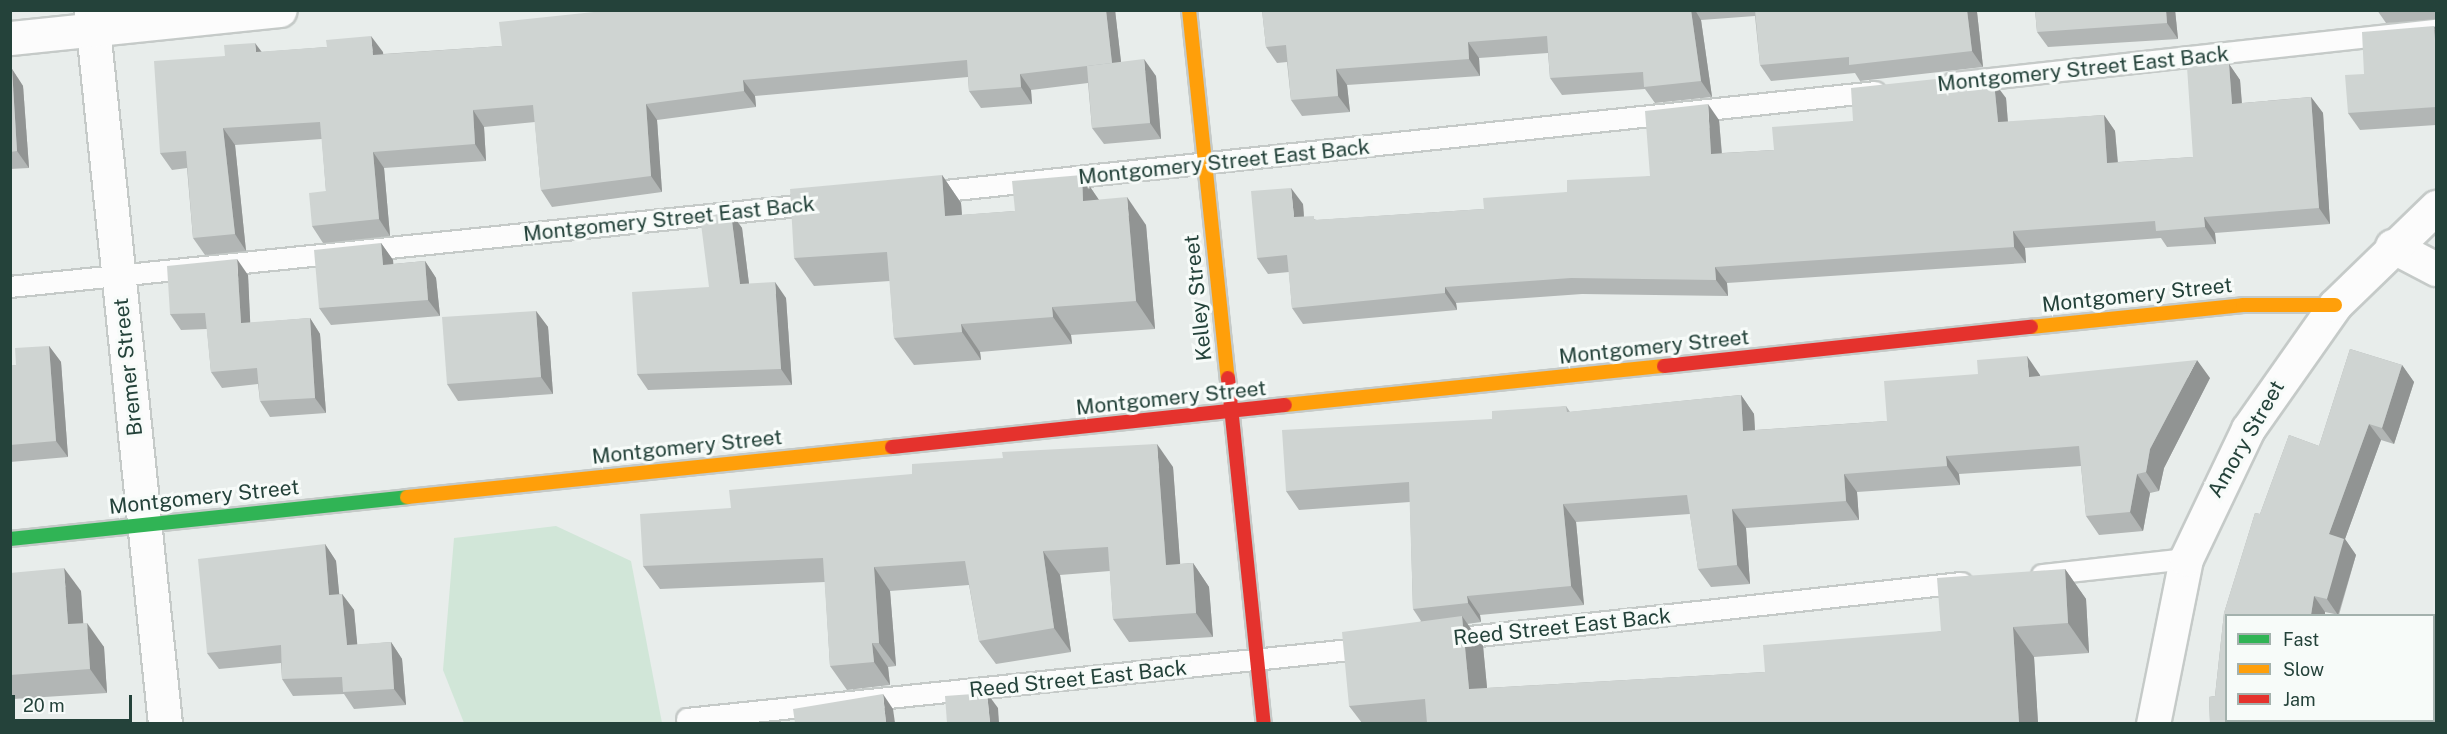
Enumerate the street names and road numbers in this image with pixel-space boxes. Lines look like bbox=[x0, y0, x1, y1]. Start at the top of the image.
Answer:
street label: Montgomery Street East Back bbox=[1936, 41, 2230, 97]
street label: Montgomery Street East Back bbox=[1077, 134, 1371, 190]
street label: Montgomery Street East Back bbox=[522, 191, 816, 247]
street label: Kelley Street bbox=[1179, 234, 1217, 362]
street label: Montgomery Street bbox=[2041, 272, 2233, 318]
street label: Bremer Street bbox=[108, 297, 148, 437]
street label: Montgomery Street bbox=[1558, 324, 1750, 370]
street label: Montgomery Street bbox=[1075, 375, 1267, 421]
street label: Amory Street bbox=[2202, 376, 2290, 502]
street label: Montgomery Street bbox=[591, 424, 783, 470]
street label: Montgomery Street bbox=[108, 474, 300, 520]
street label: Reed Street East Back bbox=[1452, 603, 1672, 651]
street label: Reed Street East Back bbox=[968, 655, 1188, 703]

